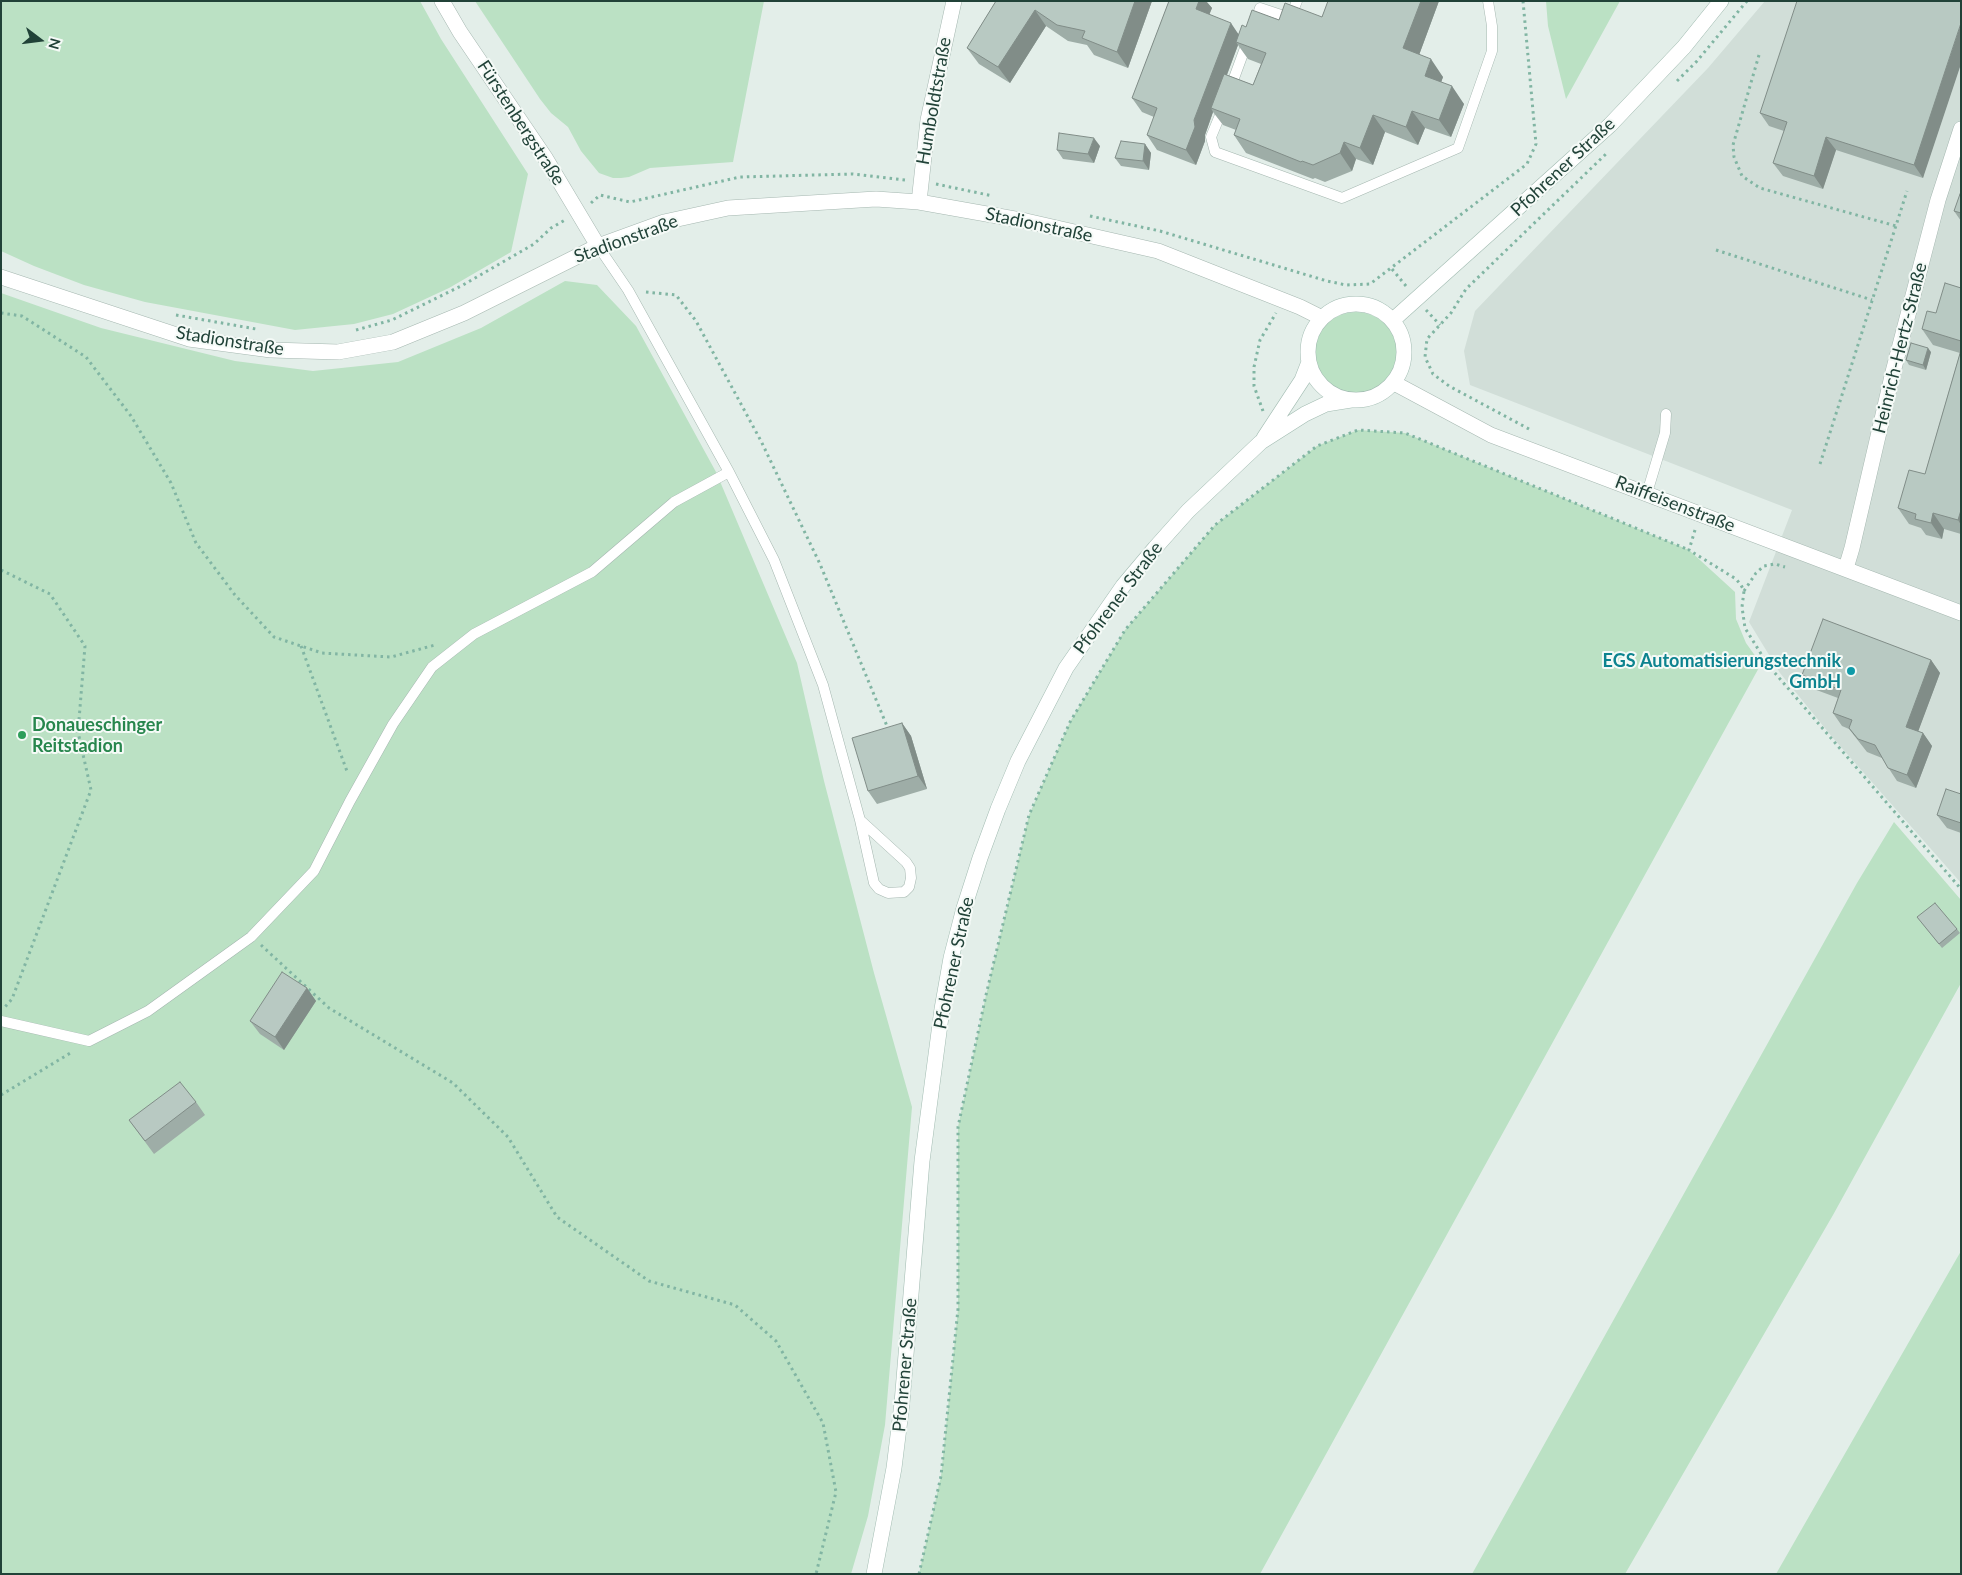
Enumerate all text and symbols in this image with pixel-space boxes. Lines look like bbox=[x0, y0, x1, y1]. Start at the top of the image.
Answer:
north arrow bbox=[15, 15, 65, 65]
street label: Humboldtstraße bbox=[912, 36, 956, 166]
text: N bbox=[45, 37, 65, 51]
street label: Fürstenbergstraße bbox=[473, 56, 569, 190]
street label: Pfohrener Straße bbox=[1506, 113, 1620, 221]
street label: Stadionstraße bbox=[983, 203, 1095, 247]
street label: Stadionstraße bbox=[571, 210, 681, 268]
street label: Heinrich-Hertz-Straße bbox=[1868, 260, 1932, 436]
street label: Stadionstraße bbox=[175, 322, 285, 360]
street label: Raiffeisenstraße bbox=[1612, 471, 1738, 537]
street label: Pfohrener Straße bbox=[1069, 538, 1167, 658]
place label: EGS Automatisierungstechnik GmbH bbox=[1603, 650, 1841, 692]
marker: EGS Automatisierungstechnik GmbH bbox=[1845, 665, 1857, 677]
place label: Donaueschinger Reitstadion bbox=[32, 714, 162, 756]
marker: Donaueschinger Reitstadion bbox=[16, 729, 28, 741]
street label: Pfohrener Straße bbox=[929, 895, 979, 1031]
street label: Pfohrener Straße bbox=[888, 1297, 922, 1433]

